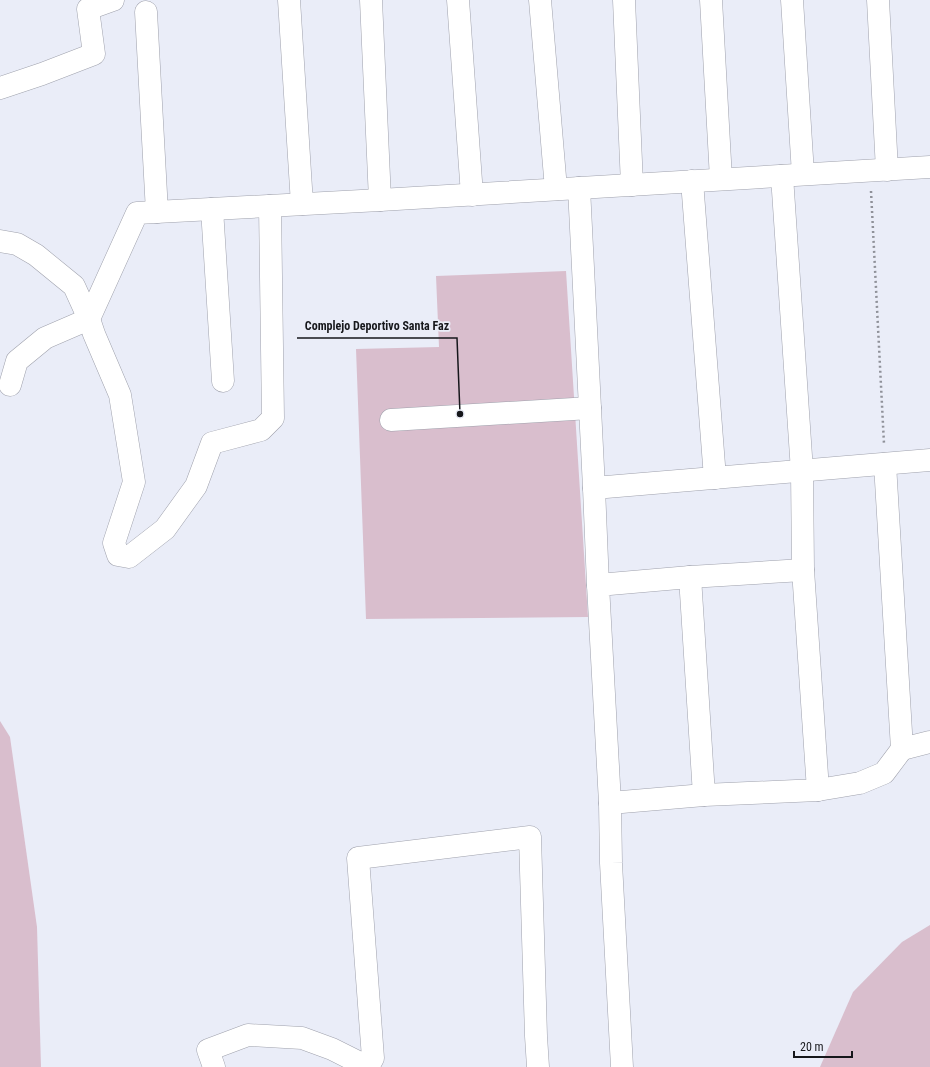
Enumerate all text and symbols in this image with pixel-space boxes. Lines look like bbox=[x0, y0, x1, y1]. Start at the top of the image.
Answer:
callout: Complejo Deportivo Santa Faz bbox=[297, 314, 457, 338]
text: Complejo Deportivo Santa Faz bbox=[305, 319, 449, 333]
scale bar bbox=[794, 1033, 852, 1059]
text: 20 m bbox=[800, 1040, 824, 1054]

